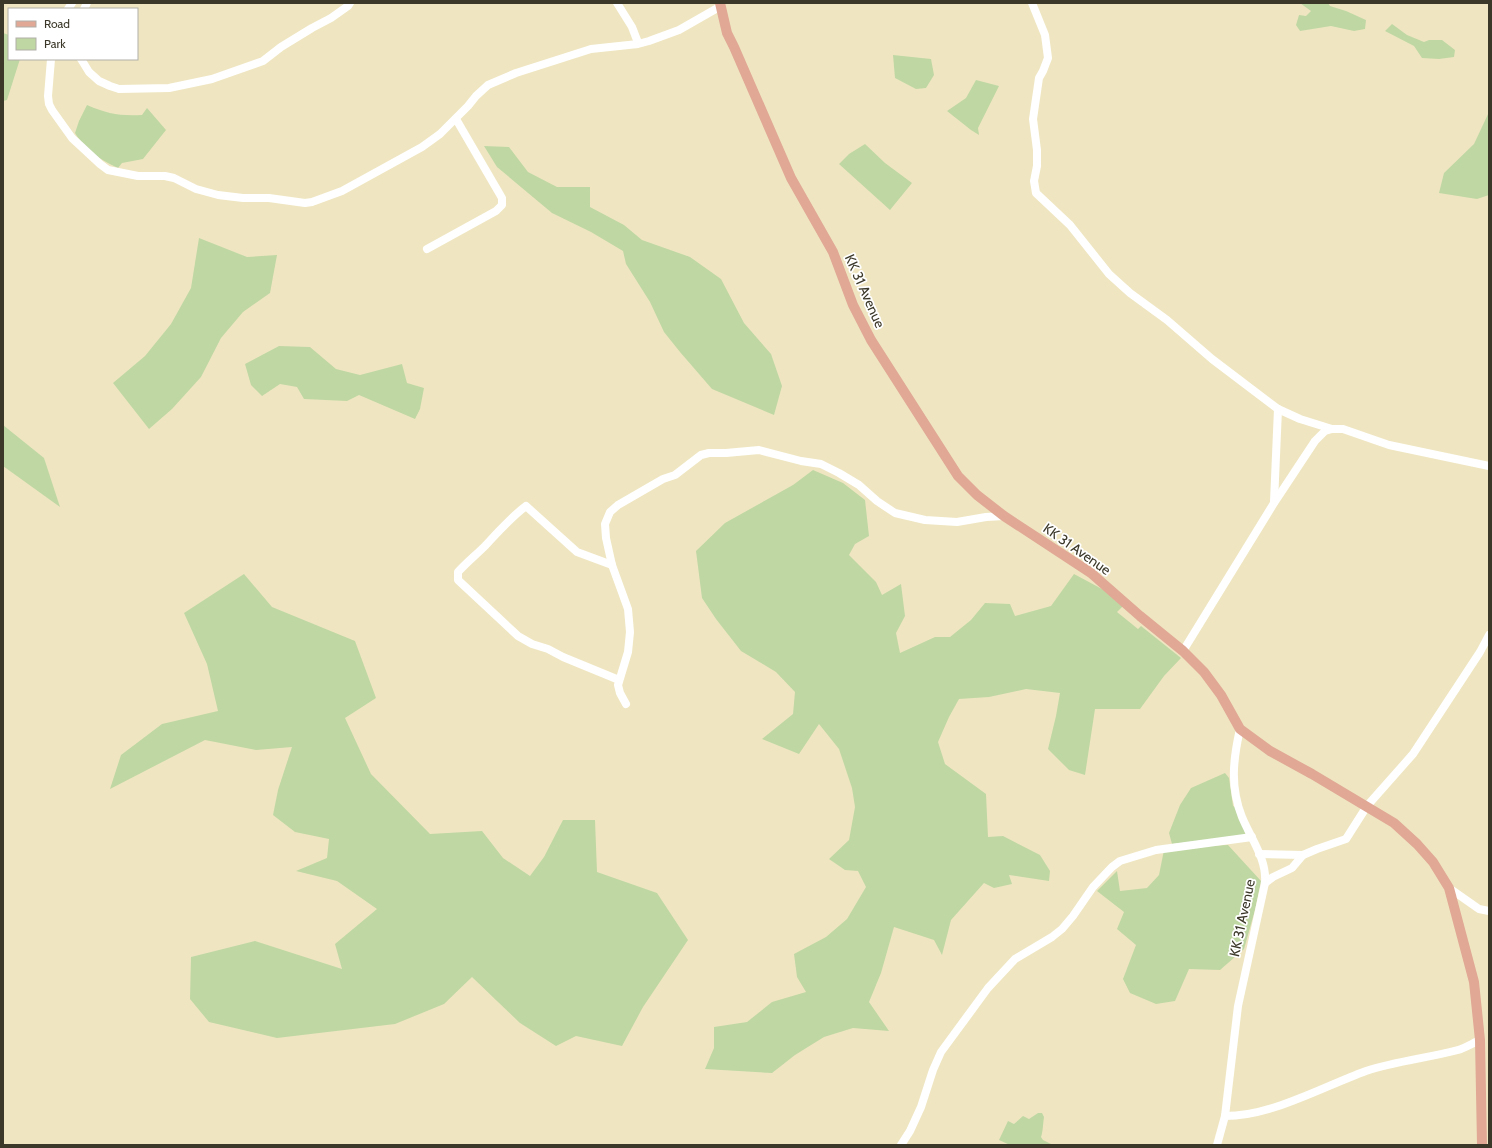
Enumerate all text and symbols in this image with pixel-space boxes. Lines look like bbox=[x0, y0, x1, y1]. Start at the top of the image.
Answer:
legend bbox=[8, 8, 138, 60]
text: Road bbox=[44, 16, 70, 31]
text: Park bbox=[44, 36, 66, 51]
street label: KK 31 Avenue bbox=[841, 251, 889, 331]
street label: KK 31 Avenue bbox=[1040, 519, 1114, 579]
street label: KK 31 Avenue bbox=[1225, 878, 1259, 958]

